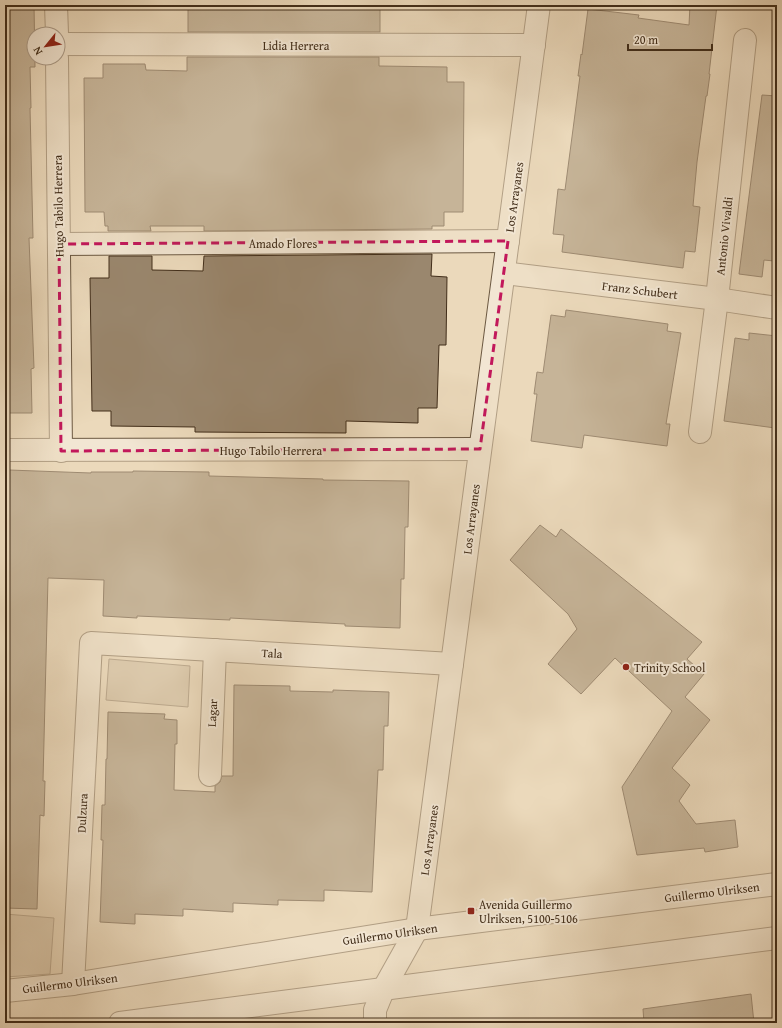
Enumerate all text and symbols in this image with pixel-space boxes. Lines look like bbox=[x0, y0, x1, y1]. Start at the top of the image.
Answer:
north arrow bbox=[26, 26, 66, 66]
scale bar bbox=[628, 26, 712, 52]
text: 20 m bbox=[634, 31, 658, 48]
street label: Lidia Herrera bbox=[263, 37, 330, 54]
text: N bbox=[28, 43, 46, 58]
street label: Hugo Tabilo Herrera bbox=[49, 154, 67, 257]
street label: Los Arrayanes bbox=[501, 161, 527, 233]
street label: Antonio Vivaldi bbox=[711, 195, 737, 276]
street label: Amado Flores bbox=[249, 235, 317, 252]
street label: Franz Schubert bbox=[601, 277, 680, 303]
street label: Hugo Tabilo Herrera bbox=[220, 442, 322, 459]
street label: Los Arrayanes bbox=[458, 483, 484, 555]
street label: Tala bbox=[261, 644, 283, 662]
place label: Trinity School bbox=[634, 659, 706, 676]
marker: Trinity School bbox=[621, 662, 631, 672]
street label: Lagar bbox=[203, 698, 221, 727]
street label: Dulzura bbox=[72, 793, 92, 833]
street label: Los Arrayanes bbox=[416, 804, 442, 876]
street label: Guillermo Ulriksen bbox=[664, 878, 761, 906]
place label: Avenida Guillermo Ulriksen, 5100-5106 bbox=[479, 896, 578, 927]
marker: Avenida Guillermo Ulriksen, 5100-5106 bbox=[466, 906, 476, 916]
street label: Guillermo Ulriksen bbox=[341, 919, 439, 949]
street label: Guillermo Ulriksen bbox=[22, 969, 119, 997]

